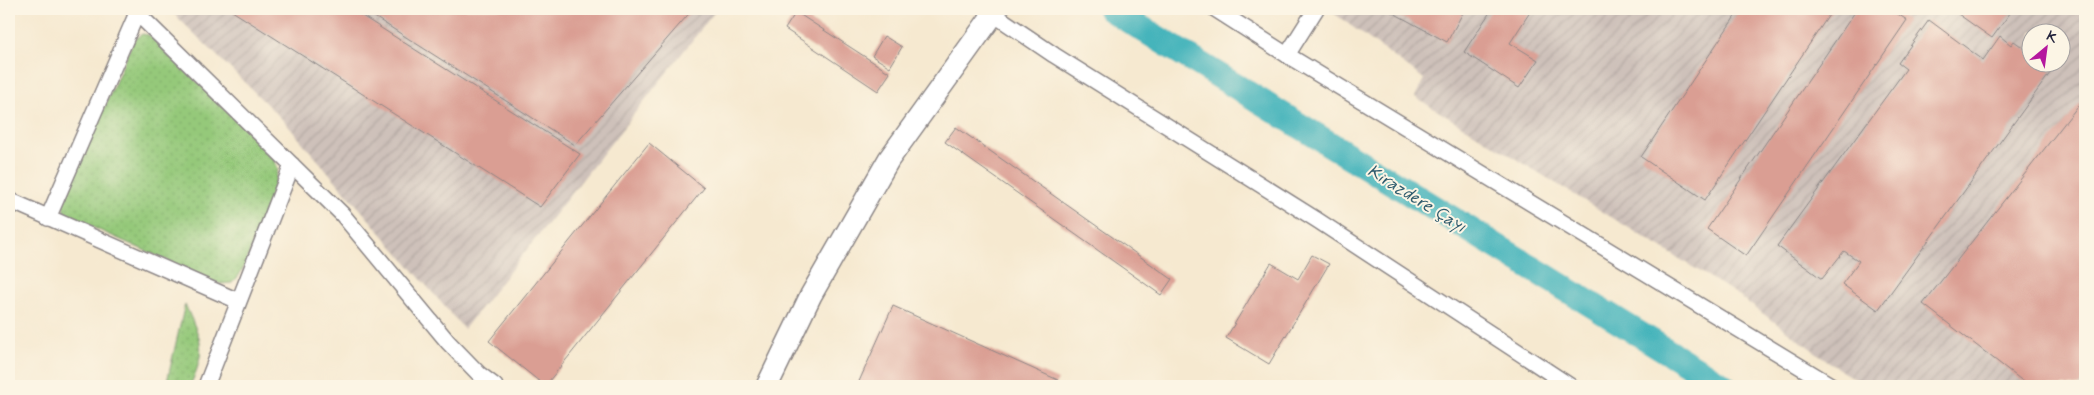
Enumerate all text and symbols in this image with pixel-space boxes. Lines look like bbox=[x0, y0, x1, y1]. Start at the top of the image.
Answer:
north arrow bbox=[2022, 22, 2072, 72]
text: K bbox=[2043, 27, 2061, 48]
water label: Kirazdere Çayı bbox=[1363, 159, 1470, 239]

